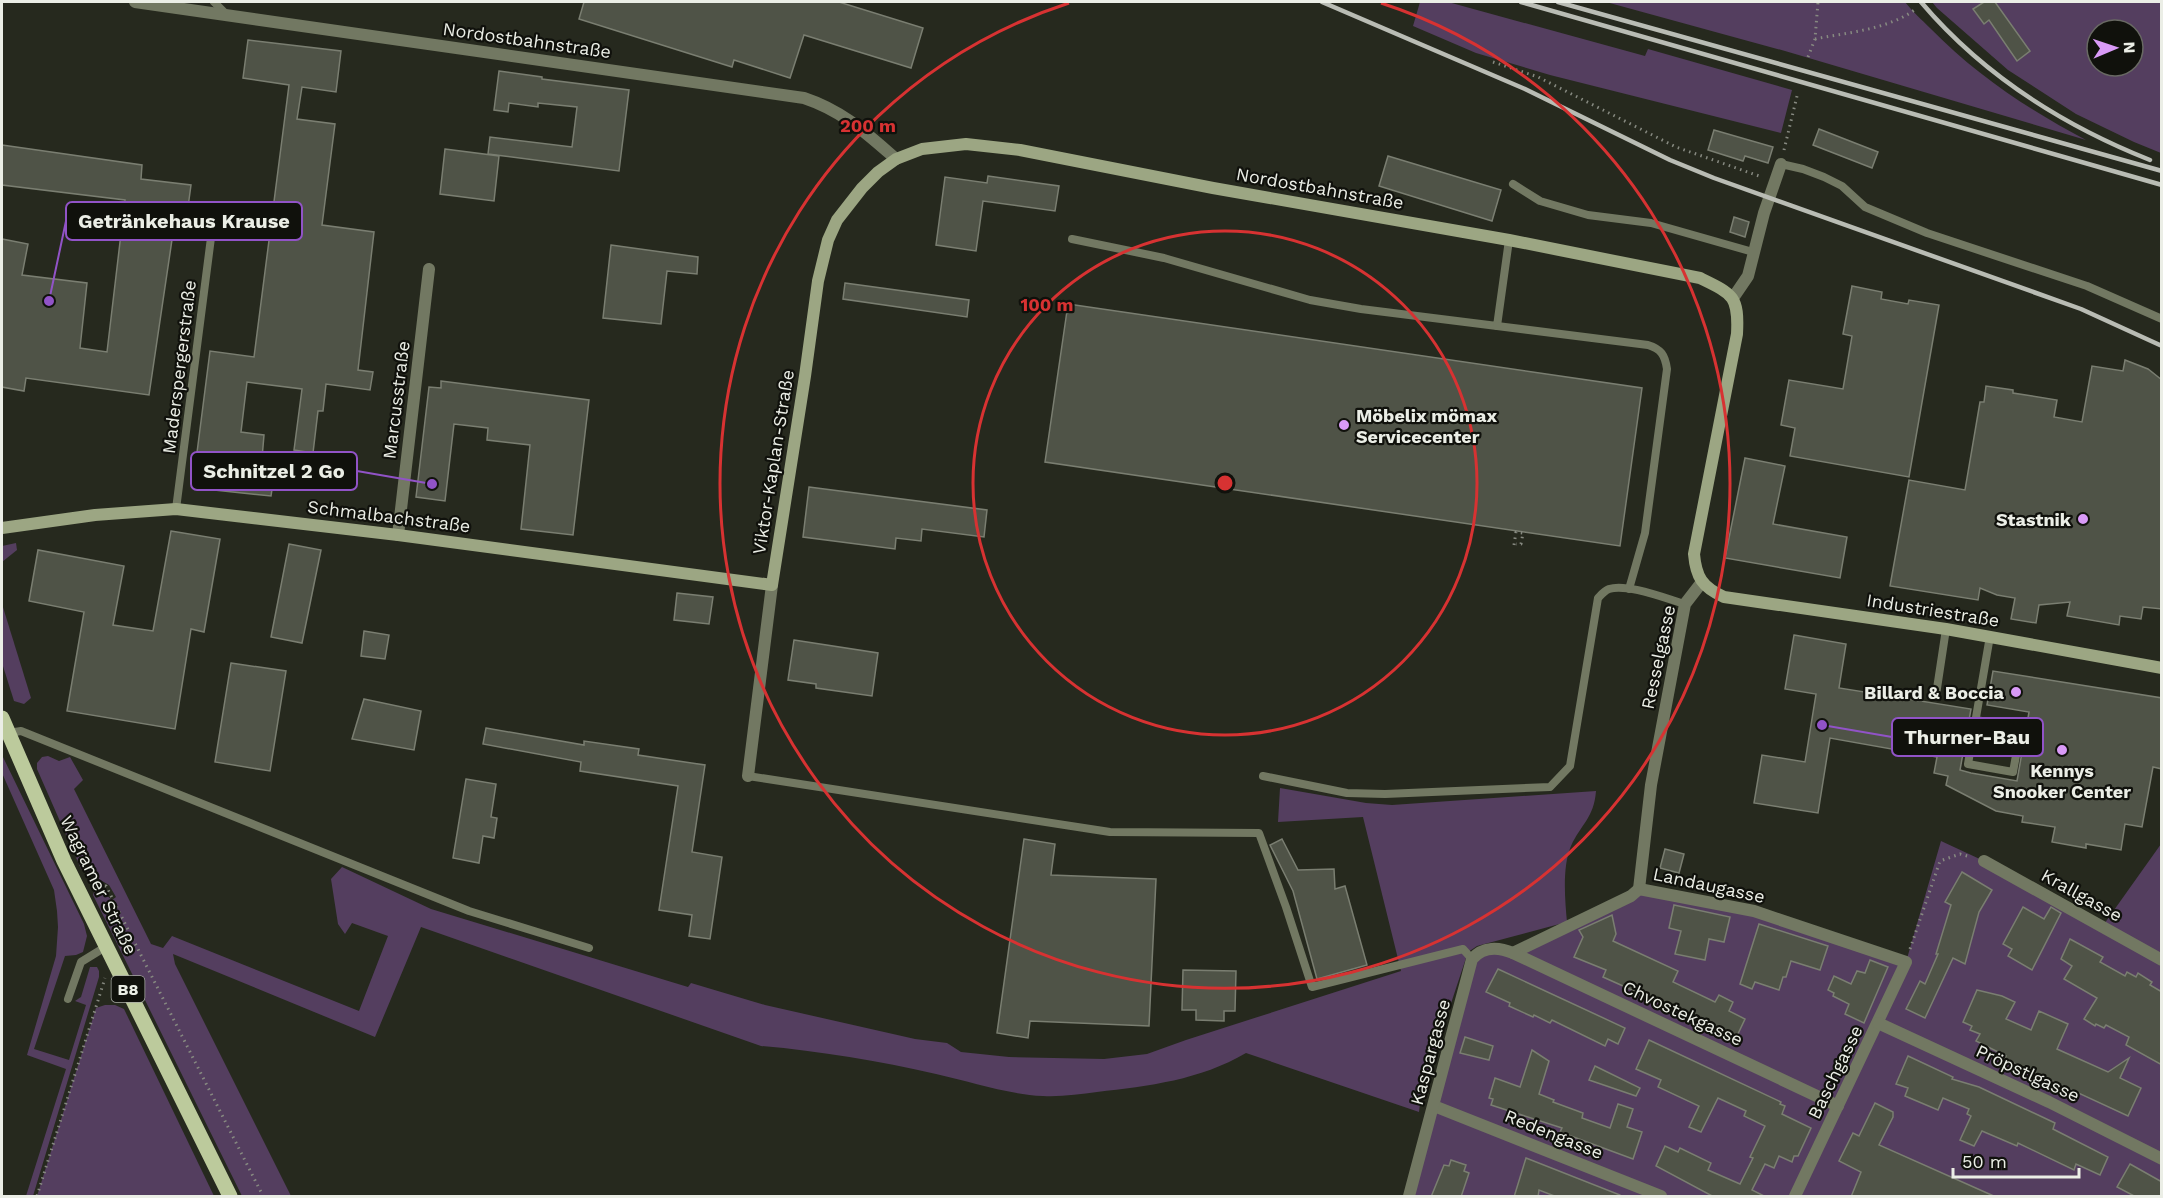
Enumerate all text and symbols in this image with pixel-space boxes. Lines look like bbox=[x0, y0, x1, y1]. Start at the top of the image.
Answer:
street label: Nordostbahnstraße bbox=[442, 18, 612, 62]
north arrow bbox=[2085, 18, 2145, 78]
text: N bbox=[2120, 41, 2139, 54]
text: 200 m bbox=[840, 115, 896, 136]
street label: Nordostbahnstraße bbox=[1235, 163, 1405, 213]
callout: Getränkehaus Krause bbox=[66, 202, 302, 240]
text: Getränkehaus Krause bbox=[78, 209, 290, 233]
street label: Maderspergerstraße bbox=[158, 279, 200, 455]
text: 100 m bbox=[1020, 294, 1074, 315]
street label: Marcusstraße bbox=[378, 340, 414, 460]
street label: Viktor-Kaplan-Straße bbox=[748, 368, 798, 556]
place label: Möbelix mömax Servicecenter bbox=[1356, 405, 1497, 447]
marker: Möbelix mömax Servicecenter bbox=[1337, 418, 1351, 432]
callout: Schnitzel 2 Go bbox=[191, 452, 357, 490]
text: Schnitzel 2 Go bbox=[203, 459, 345, 483]
centre of rings bbox=[1215, 473, 1235, 493]
street label: Schmalbachstraße bbox=[306, 496, 472, 536]
place label: Stastnik bbox=[1996, 509, 2072, 530]
marker: Stastnik bbox=[2076, 512, 2090, 526]
street label: Industriestraße bbox=[1865, 589, 2001, 631]
street label: Resselgasse bbox=[1637, 603, 1679, 711]
place label: Billard & Boccia bbox=[1864, 682, 2005, 703]
marker: Billard & Boccia bbox=[2009, 685, 2023, 699]
callout: Thurner-Bau bbox=[1892, 718, 2043, 756]
text: Thurner-Bau bbox=[1904, 725, 2030, 749]
marker: Kennys Snooker Center bbox=[2055, 743, 2069, 757]
place label: Kennys Snooker Center bbox=[1993, 760, 2131, 802]
street label: Wagramer Straße bbox=[56, 812, 142, 958]
street label: Landaugasse bbox=[1651, 863, 1767, 907]
street label: Krallgasse bbox=[2038, 864, 2126, 926]
road number: B8 bbox=[112, 976, 144, 1002]
street label: Chvostekgasse bbox=[1620, 976, 1746, 1050]
street label: Kaspargasse bbox=[1406, 997, 1454, 1107]
street label: Baschgasse bbox=[1803, 1022, 1867, 1122]
street label: Pröpstlgasse bbox=[1973, 1040, 2083, 1106]
street label: Redengasse bbox=[1502, 1105, 1606, 1163]
scale bar bbox=[1953, 1141, 2079, 1179]
text: 50 m bbox=[1962, 1151, 2007, 1172]

